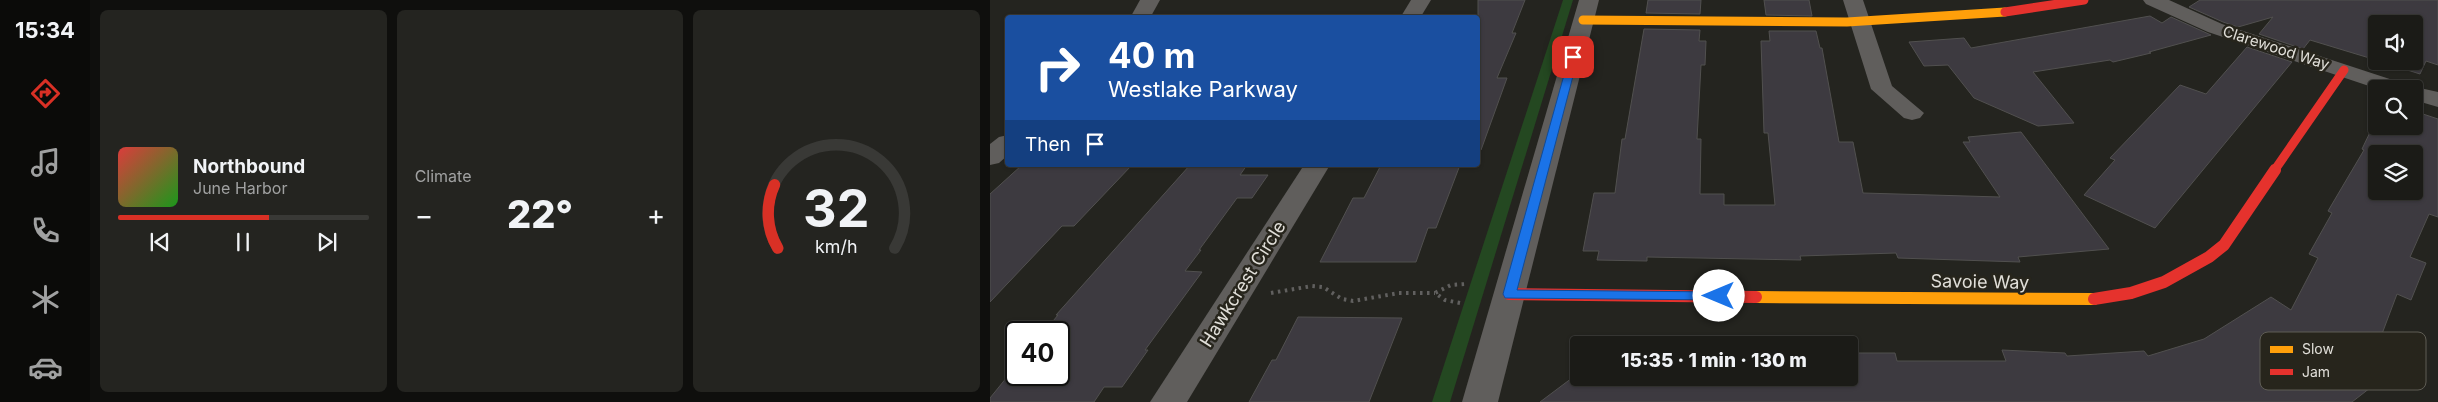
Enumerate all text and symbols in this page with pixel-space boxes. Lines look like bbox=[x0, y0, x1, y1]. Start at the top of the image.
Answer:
map controls bbox=[2368, 15, 2423, 200]
button: sound bbox=[2368, 15, 2423, 70]
text: 15:34 bbox=[15, 17, 75, 43]
street label: Clarewood Way bbox=[2220, 21, 2332, 74]
text: 40 m bbox=[1108, 34, 1196, 76]
icon: right bbox=[1025, 35, 1090, 100]
pin bbox=[1552, 36, 1594, 78]
icon: arrive bbox=[1559, 43, 1587, 71]
icon: directions bbox=[28, 76, 63, 111]
text: Westlake Parkway bbox=[1108, 76, 1298, 102]
button: search bbox=[2368, 80, 2423, 135]
icon: arrive bbox=[1081, 130, 1109, 158]
text: Then bbox=[1025, 133, 1071, 156]
icon: music bbox=[28, 145, 63, 180]
button: layers bbox=[2368, 145, 2423, 200]
text: Northbound bbox=[193, 155, 305, 178]
text: Climate bbox=[415, 166, 472, 186]
text: 32 bbox=[803, 177, 870, 240]
text: June Harbor bbox=[193, 178, 287, 198]
text: 22° bbox=[507, 191, 573, 237]
text: − bbox=[415, 198, 433, 232]
text: + bbox=[647, 198, 665, 232]
icon: phone bbox=[28, 213, 63, 248]
street label: Hawkcrest Circle bbox=[1195, 217, 1290, 351]
icon: previous bbox=[146, 228, 174, 256]
icon: pause bbox=[229, 228, 257, 256]
icon: next bbox=[313, 228, 341, 256]
text: km/h bbox=[815, 236, 858, 257]
position arrow bbox=[1692, 269, 1744, 321]
street label: Savoie Way bbox=[1931, 270, 2030, 293]
icon: climate bbox=[28, 282, 63, 317]
speed limit sign: 40 bbox=[1005, 321, 1070, 386]
legend bbox=[2260, 332, 2426, 390]
text: Slow bbox=[2302, 340, 2334, 357]
text: 15:35 · 1 min · 130 m bbox=[1621, 349, 1807, 372]
icon: car bbox=[28, 350, 63, 385]
text: Jam bbox=[2302, 363, 2330, 380]

